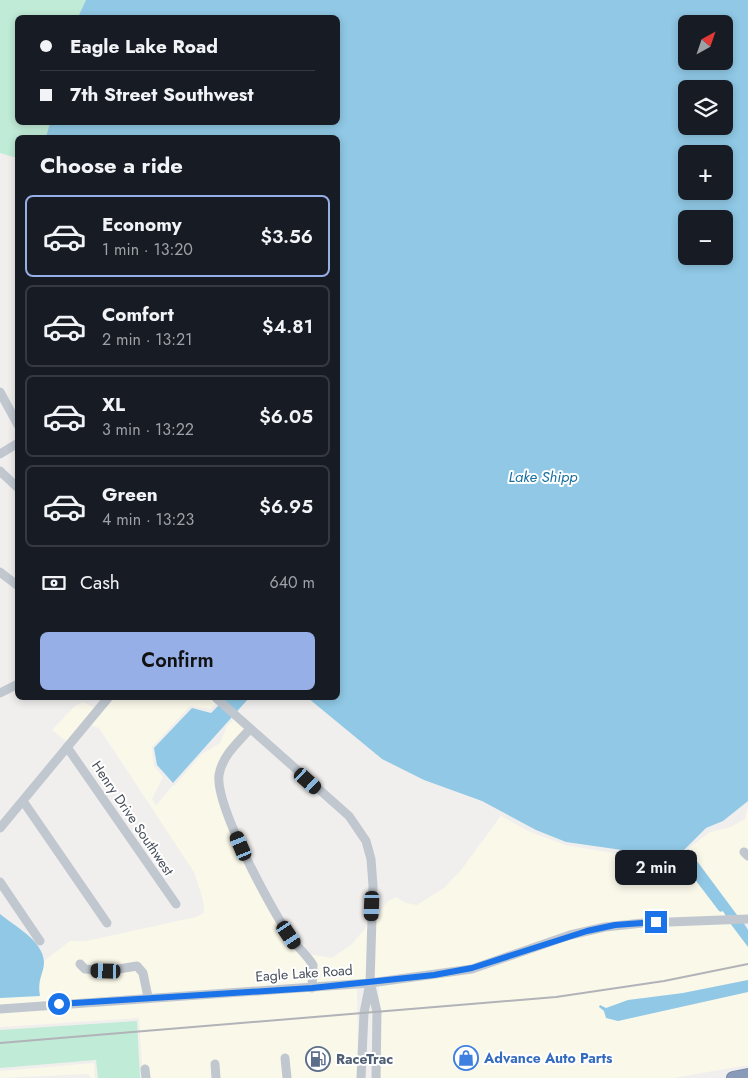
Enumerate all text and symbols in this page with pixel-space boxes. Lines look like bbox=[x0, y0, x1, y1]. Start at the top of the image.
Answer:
north arrow bbox=[678, 15, 732, 70]
map controls bbox=[678, 15, 733, 265]
text: Eagle Lake Road bbox=[70, 33, 218, 60]
button: layers bbox=[678, 80, 733, 135]
text: 7th Street Southwest bbox=[70, 81, 254, 108]
button: + bbox=[678, 145, 733, 200]
text: Choose a ride bbox=[40, 149, 183, 181]
button: − bbox=[678, 210, 733, 265]
text: Economy bbox=[102, 211, 182, 238]
icon: car bbox=[42, 214, 87, 259]
text: $3.56 bbox=[260, 223, 313, 250]
text: 1 min · 13:20 bbox=[102, 238, 193, 261]
text: Comfort bbox=[102, 301, 174, 328]
icon: car bbox=[42, 304, 87, 349]
text: $4.81 bbox=[262, 313, 313, 340]
text: 2 min · 13:21 bbox=[102, 328, 192, 351]
text: XL bbox=[102, 391, 125, 418]
icon: car bbox=[42, 394, 87, 439]
text: $6.05 bbox=[259, 403, 313, 430]
text: 3 min · 13:22 bbox=[102, 418, 194, 441]
water label: Lake Shipp bbox=[508, 466, 578, 488]
text: Green bbox=[102, 481, 158, 508]
icon: car bbox=[42, 484, 87, 529]
text: $6.95 bbox=[259, 493, 313, 520]
text: 4 min · 13:23 bbox=[102, 508, 194, 531]
icon: cash bbox=[40, 569, 68, 597]
text: Cash bbox=[80, 569, 120, 596]
text: 640 m bbox=[270, 571, 315, 594]
button: Confirm bbox=[40, 632, 315, 690]
street label: Henry Drive Southwest bbox=[87, 757, 179, 880]
car bbox=[291, 765, 324, 797]
car bbox=[228, 829, 253, 863]
callout: 2 min bbox=[615, 850, 697, 884]
text: 2 min bbox=[635, 856, 677, 879]
car bbox=[363, 891, 380, 921]
route end bbox=[645, 911, 667, 933]
car bbox=[274, 918, 303, 952]
street label: Eagle Lake Road bbox=[255, 960, 353, 986]
car bbox=[90, 963, 121, 979]
route start bbox=[48, 993, 70, 1015]
shop icon: Advance Auto Parts bbox=[453, 1045, 479, 1071]
fuel station icon: RaceTrac bbox=[305, 1046, 331, 1072]
place label: Advance Auto Parts bbox=[483, 1048, 613, 1068]
place label: RaceTrac bbox=[336, 1049, 393, 1069]

